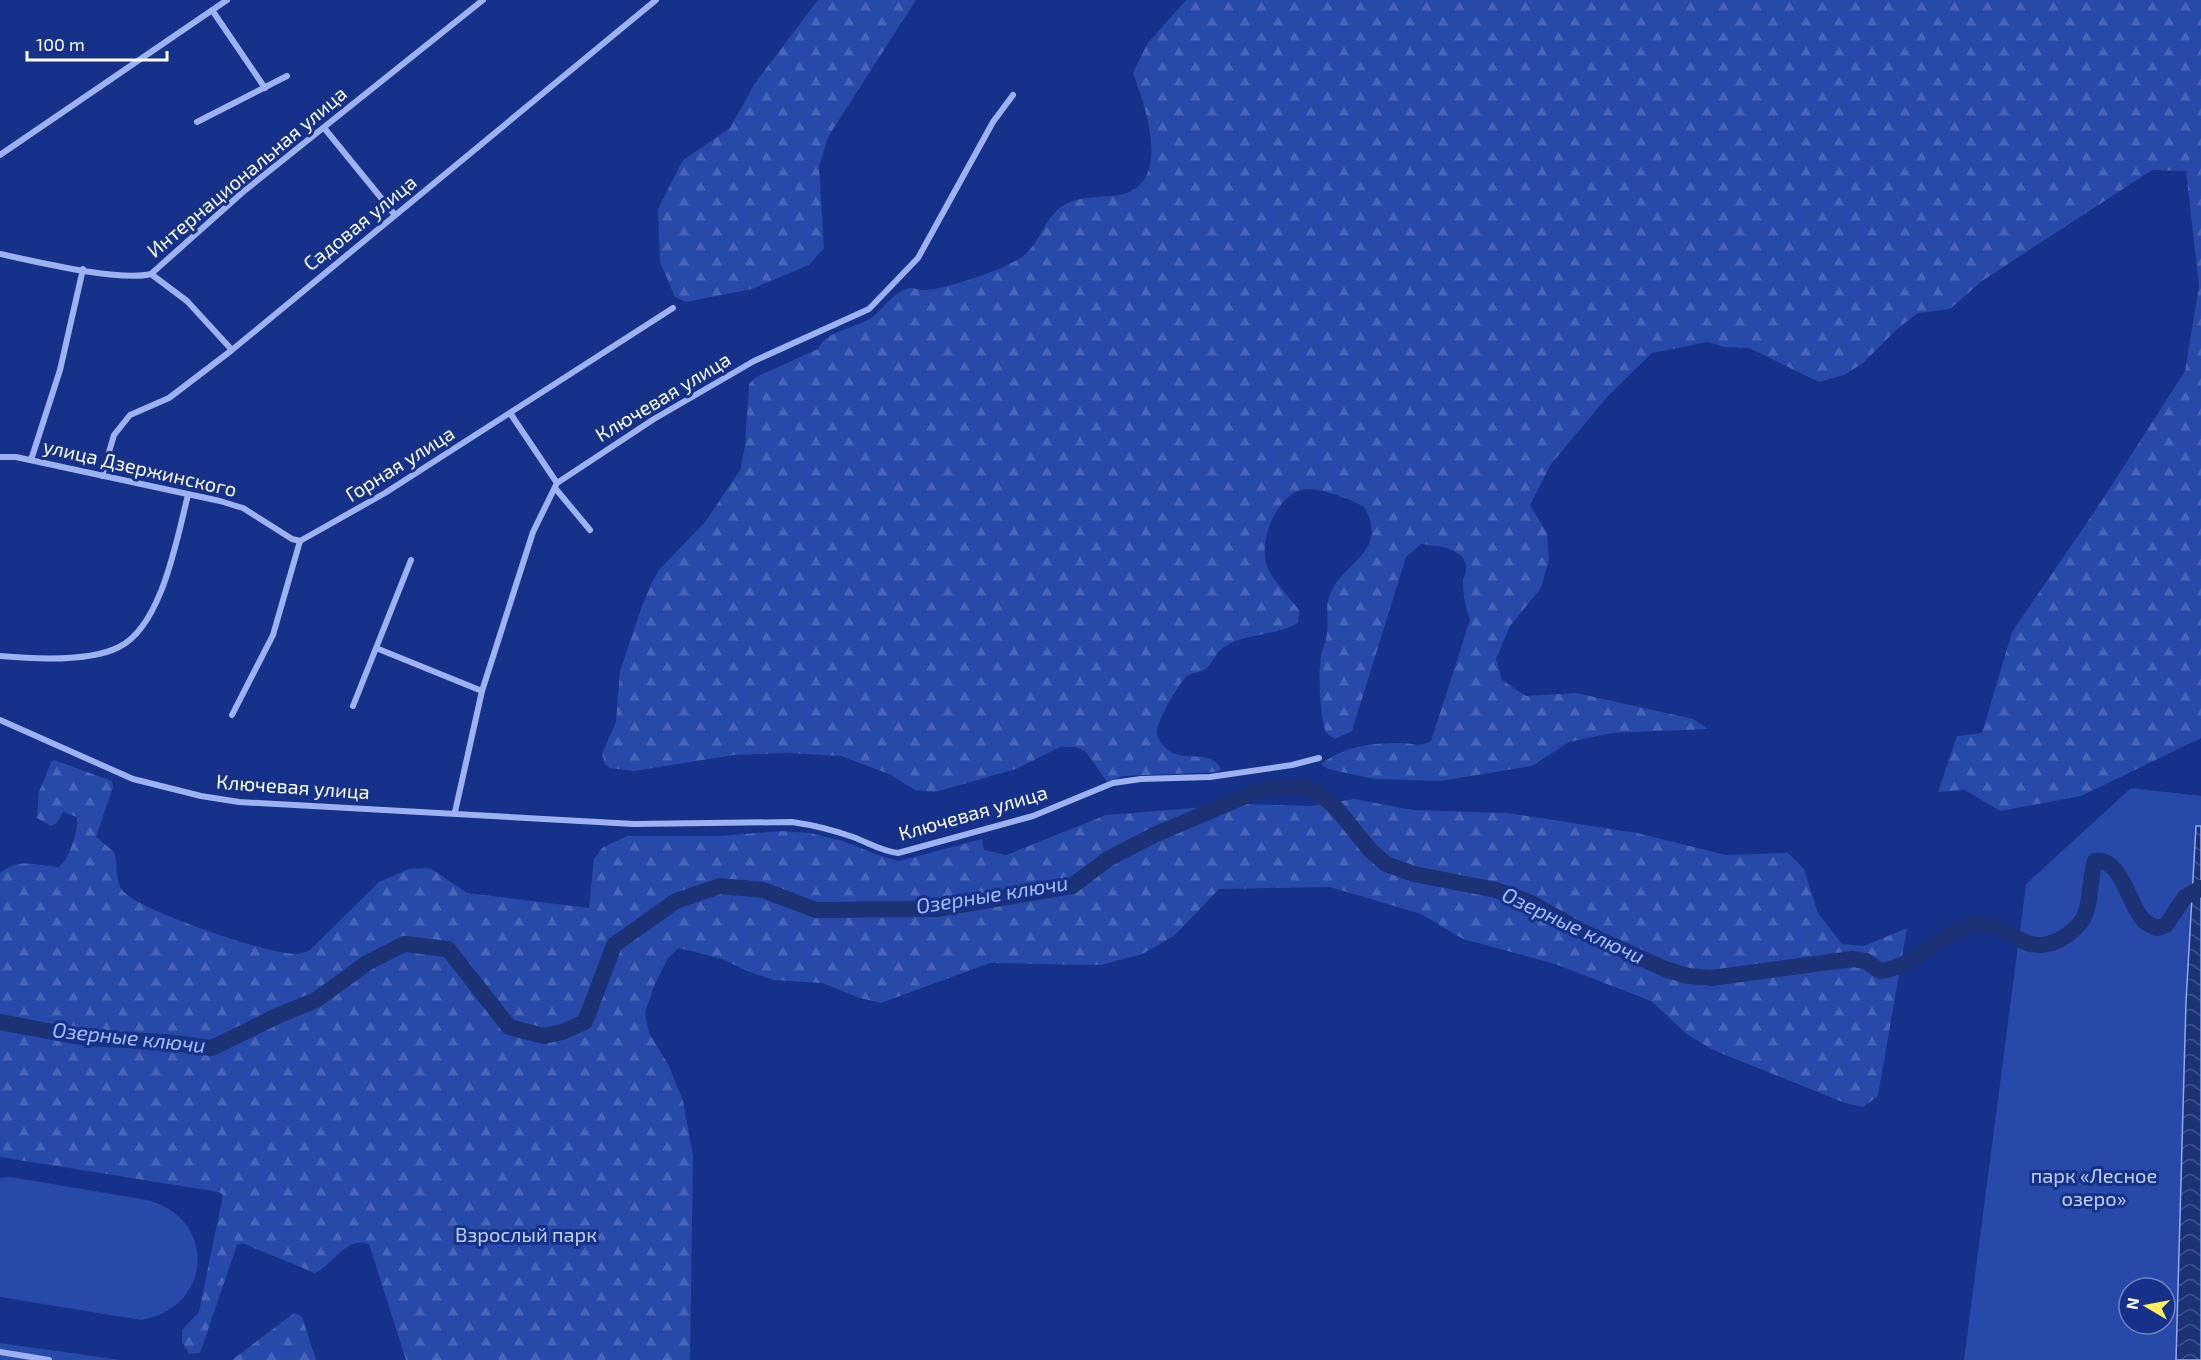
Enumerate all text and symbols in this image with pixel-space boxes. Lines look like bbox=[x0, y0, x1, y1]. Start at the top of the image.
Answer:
scale bar bbox=[27, 24, 166, 62]
text: 100 m bbox=[36, 33, 85, 55]
street label: Интернациональная улица bbox=[142, 81, 352, 263]
street label: Садовая улица bbox=[298, 169, 421, 276]
street label: Ключевая улица bbox=[590, 346, 735, 447]
street label: Горная улица bbox=[340, 420, 459, 507]
street label: улица Дзержинского bbox=[41, 433, 239, 502]
street label: Ключевая улица bbox=[215, 769, 371, 804]
street label: Ключевая улица bbox=[895, 779, 1050, 846]
water label: Озерные ключи bbox=[914, 869, 1070, 918]
water label: Озерные ключи bbox=[1499, 881, 1649, 968]
water label: Озерные ключи bbox=[51, 1016, 207, 1057]
park label: парк «Лесное озеро» bbox=[2031, 1163, 2157, 1210]
park label: Взрослый парк bbox=[455, 1222, 597, 1246]
north arrow bbox=[2117, 1276, 2177, 1336]
text: N bbox=[2121, 1296, 2142, 1311]

